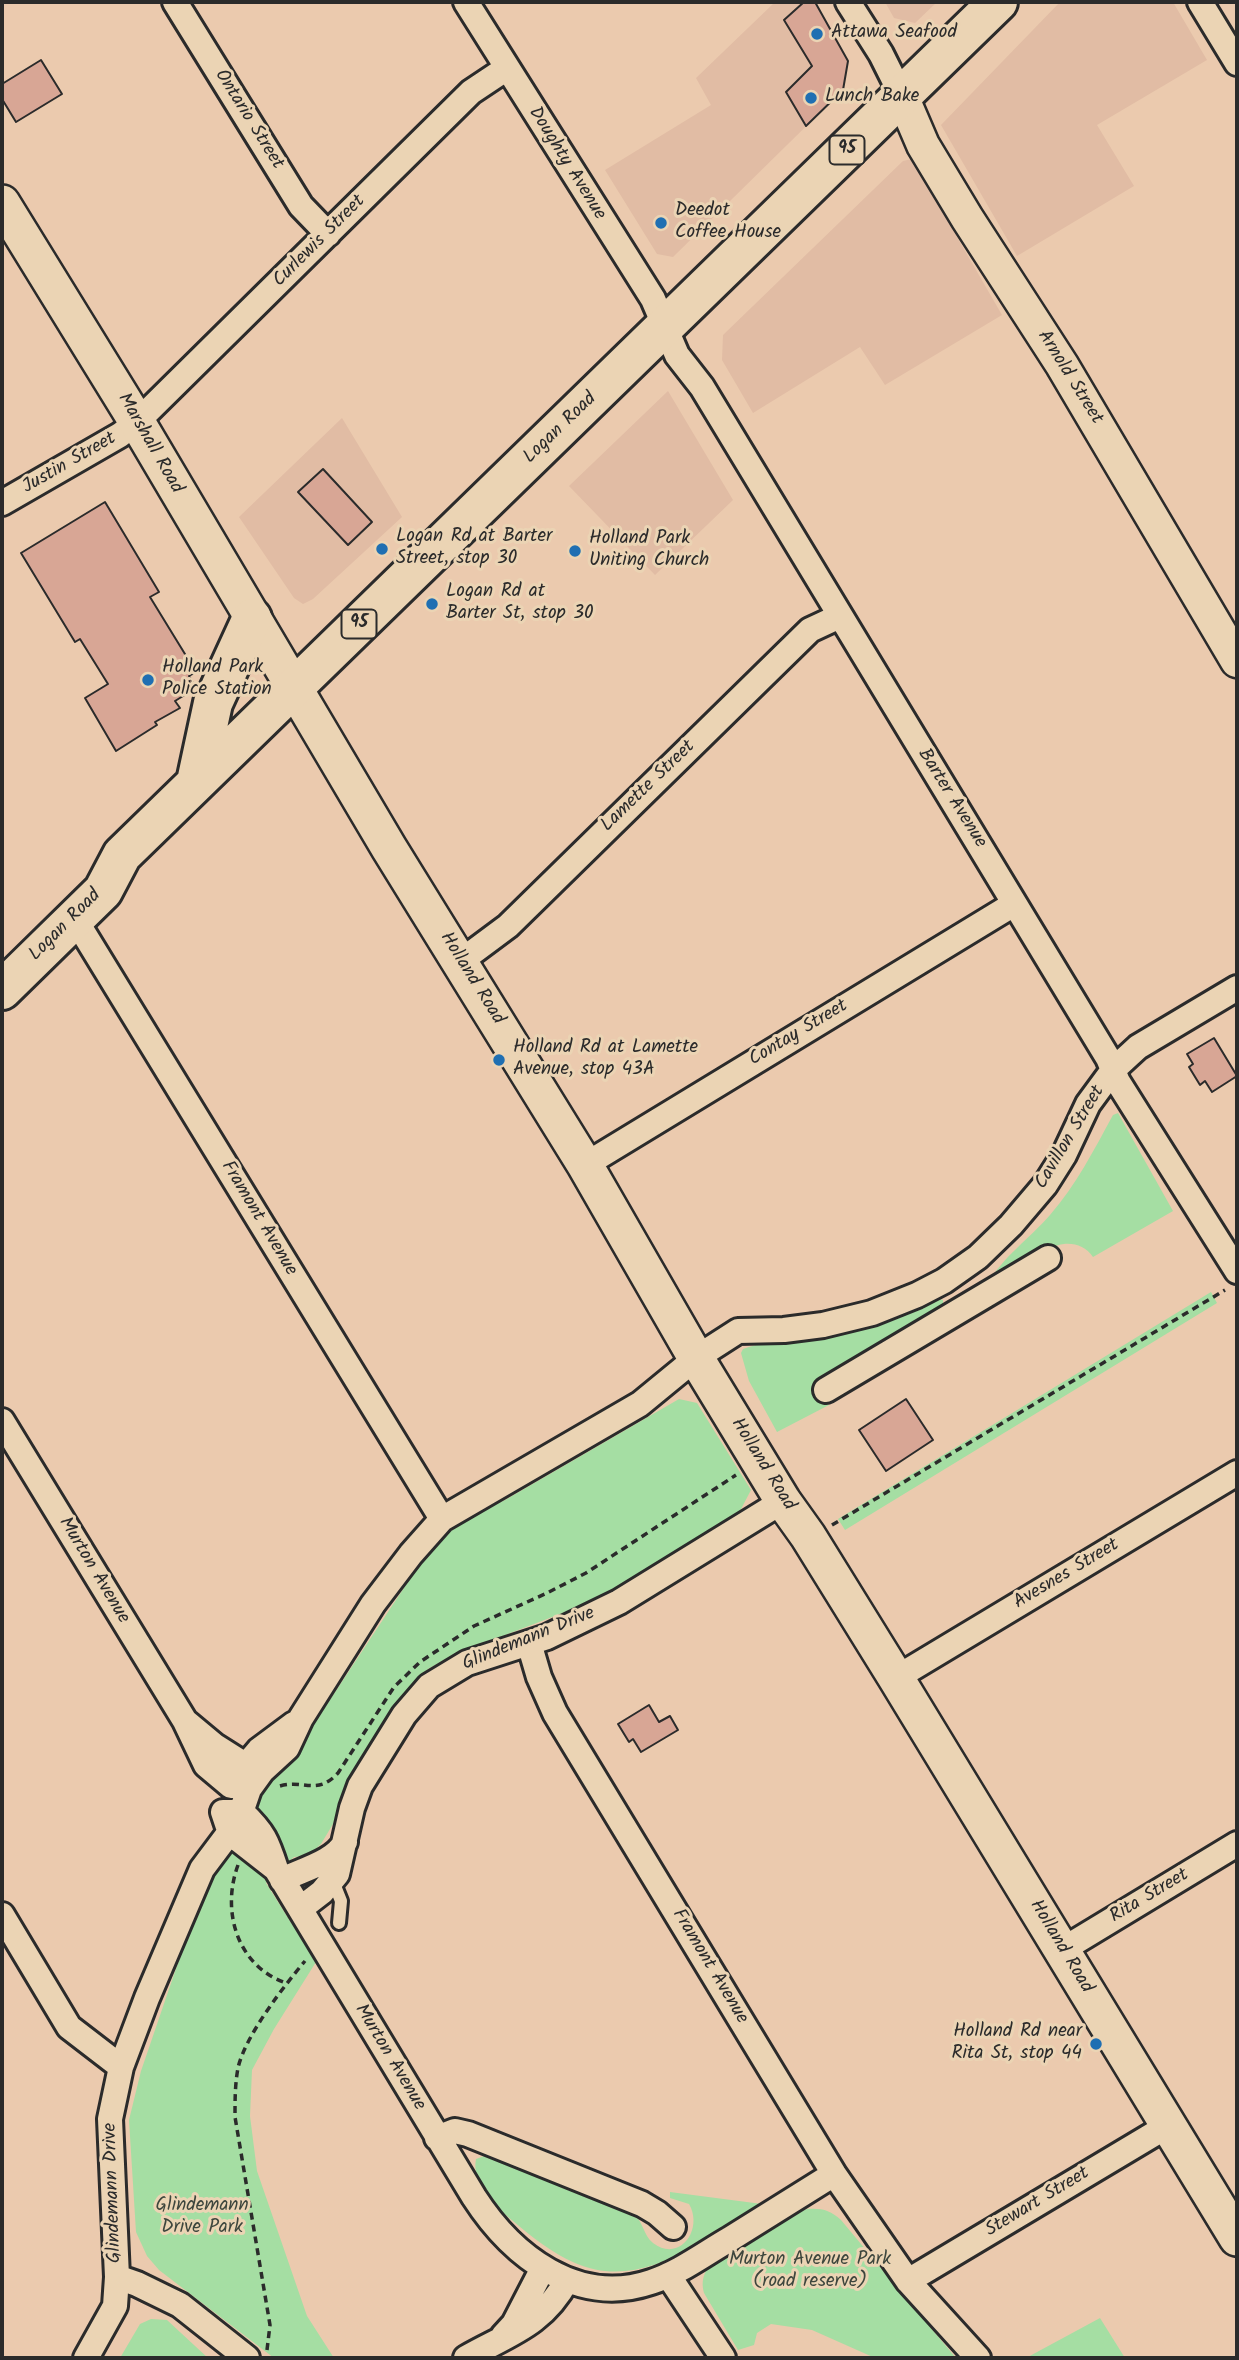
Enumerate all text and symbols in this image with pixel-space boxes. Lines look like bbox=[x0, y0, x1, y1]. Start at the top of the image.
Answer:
place label: Attawa Seafood bbox=[831, 23, 957, 45]
marker: Attawa Seafood bbox=[809, 26, 825, 42]
street label: Ontario Street bbox=[208, 66, 288, 174]
place label: Lunch Bake bbox=[825, 87, 919, 109]
marker: Lunch Bake bbox=[803, 90, 819, 106]
street label: Doughty Avenue bbox=[522, 103, 610, 225]
road number: 95 bbox=[830, 135, 864, 164]
street label: Curlewis Street bbox=[269, 191, 371, 293]
place label: Deedot Coffee House bbox=[675, 201, 781, 245]
marker: Deedot Coffee House bbox=[653, 215, 669, 231]
street label: Arnold Street bbox=[1031, 327, 1107, 429]
street label: Logan Road bbox=[520, 389, 602, 469]
street label: Marshall Road bbox=[111, 390, 187, 498]
street label: Justin Street bbox=[19, 428, 121, 500]
place label: Logan Rd at Barter Street, stop 30 bbox=[396, 527, 552, 571]
place label: Holland Park Uniting Church bbox=[589, 529, 709, 573]
marker: Logan Rd at Barter Street, stop 30 bbox=[374, 541, 390, 557]
marker: Holland Park Uniting Church bbox=[567, 543, 583, 559]
place label: Logan Rd at Barter St, stop 30 bbox=[446, 582, 594, 626]
marker: Logan Rd at Barter St, stop 30 bbox=[424, 596, 440, 612]
road number: 95 bbox=[342, 610, 376, 638]
place label: Holland Park Police Station bbox=[162, 658, 272, 702]
marker: Holland Park Police Station bbox=[140, 672, 156, 688]
street label: Lamette Street bbox=[597, 736, 701, 838]
street label: Barter Avenue bbox=[911, 745, 991, 853]
street label: Logan Road bbox=[25, 885, 107, 967]
street label: Holland Road bbox=[434, 928, 508, 1030]
street label: Contay Street bbox=[746, 996, 852, 1072]
place label: Holland Rd at Lamette Avenue, stop 43A bbox=[513, 1038, 698, 1082]
marker: Holland Rd at Lamette Avenue, stop 43A bbox=[491, 1052, 507, 1068]
street label: Cavillon Street bbox=[1031, 1082, 1111, 1194]
street label: Framont Avenue bbox=[215, 1157, 301, 1281]
street label: Holland Road bbox=[725, 1414, 799, 1516]
street label: Murton Avenue bbox=[52, 1514, 134, 1628]
street label: Avesnes Street bbox=[1010, 1535, 1124, 1615]
street label: Glindemann Drive bbox=[460, 1603, 598, 1677]
street label: Rita Street bbox=[1107, 1865, 1193, 1929]
street label: Holland Road bbox=[1023, 1896, 1097, 1998]
street label: Framont Avenue bbox=[666, 1905, 752, 2029]
street label: Murton Avenue bbox=[348, 2001, 430, 2115]
place label: Holland Rd near Rita St, stop 44 bbox=[951, 2022, 1082, 2066]
marker: Holland Rd near Rita St, stop 44 bbox=[1088, 2036, 1104, 2052]
street label: Glindemann Drive bbox=[100, 2122, 128, 2264]
street label: Stewart Street bbox=[982, 2163, 1094, 2243]
park label: Glindemann Drive Park bbox=[155, 2196, 249, 2240]
park label: Murton Avenue Park (road reserve) bbox=[729, 2250, 891, 2294]

